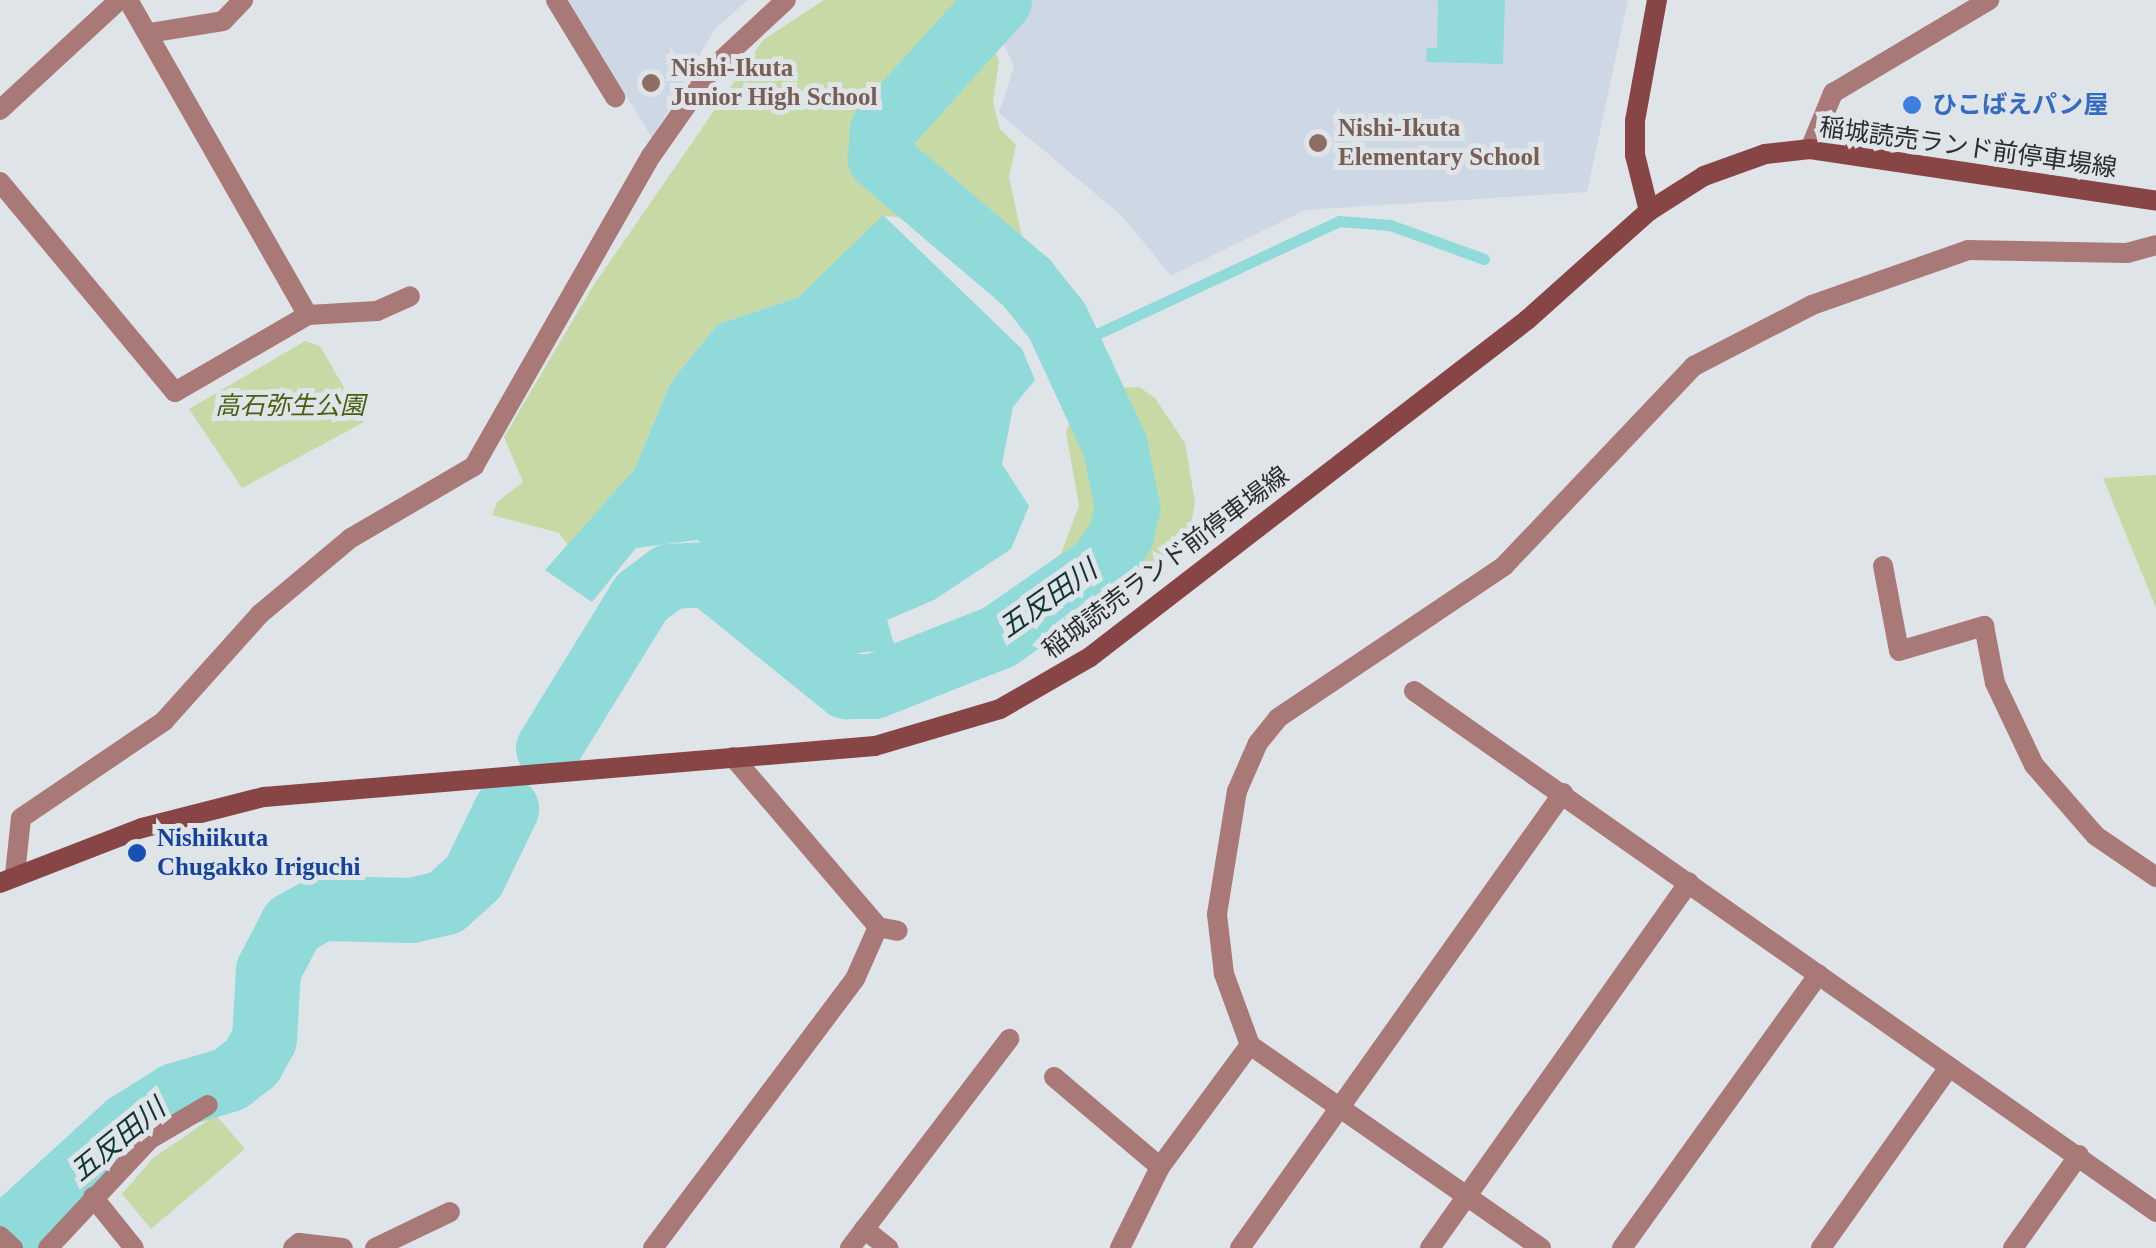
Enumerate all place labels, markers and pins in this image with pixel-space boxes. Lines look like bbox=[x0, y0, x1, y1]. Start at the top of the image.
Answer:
place label: Nishi-Ikuta Junior High School bbox=[671, 54, 878, 113]
marker: Nishi-Ikuta Junior High School bbox=[640, 72, 662, 94]
place label: ひこばえパン屋 bbox=[1932, 90, 2107, 120]
marker: ひこばえパン屋 bbox=[1901, 94, 1923, 116]
place label: Nishi-Ikuta Elementary School bbox=[1338, 114, 1540, 173]
marker: Nishi-Ikuta Elementary School bbox=[1307, 132, 1329, 154]
place label: Nishiikuta Chugakko Iriguchi bbox=[157, 824, 361, 883]
marker: Nishiikuta Chugakko Iriguchi bbox=[126, 842, 148, 864]

